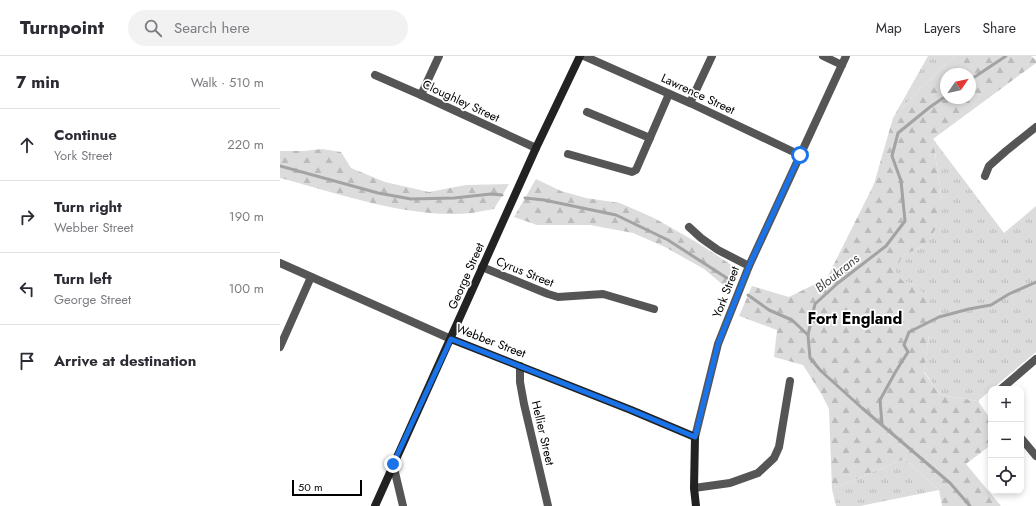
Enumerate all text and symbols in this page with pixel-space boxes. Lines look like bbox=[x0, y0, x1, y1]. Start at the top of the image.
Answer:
search box bbox=[128, 10, 408, 46]
text: Turnpoint bbox=[20, 14, 104, 41]
icon: search bbox=[142, 17, 164, 39]
text: Search here bbox=[174, 17, 250, 39]
text: Map bbox=[876, 18, 902, 38]
text: Layers bbox=[924, 18, 960, 38]
text: Share bbox=[982, 18, 1016, 38]
north arrow bbox=[940, 68, 976, 104]
street label: Lawrence Street bbox=[658, 69, 738, 119]
text: 7 min bbox=[16, 70, 60, 94]
text: Walk · 510 m bbox=[191, 73, 264, 92]
street label: Cloughley Street bbox=[419, 75, 503, 127]
text: Continue bbox=[54, 124, 117, 146]
icon: ahead bbox=[16, 134, 38, 156]
text: 220 m bbox=[227, 135, 264, 154]
text: York Street bbox=[54, 146, 112, 165]
route start bbox=[791, 146, 809, 164]
text: Turn right bbox=[54, 196, 122, 218]
icon: right bbox=[16, 206, 38, 228]
text: 190 m bbox=[229, 207, 264, 226]
text: Webber Street bbox=[54, 218, 133, 237]
street label: George Street bbox=[443, 240, 489, 312]
water label: Bloukrans bbox=[811, 249, 864, 297]
street label: Cyrus Street bbox=[493, 252, 557, 292]
street label: York Street bbox=[708, 264, 744, 320]
text: Turn left bbox=[54, 268, 112, 290]
icon: left bbox=[16, 278, 38, 300]
text: 100 m bbox=[229, 279, 264, 298]
text: George Street bbox=[54, 290, 131, 309]
district label: Fort England bbox=[808, 307, 902, 330]
street label: Webber Street bbox=[454, 319, 529, 363]
icon: arrive bbox=[16, 350, 38, 372]
text: Arrive at destination bbox=[54, 350, 196, 372]
map controls bbox=[988, 386, 1024, 494]
button: + bbox=[988, 386, 1024, 422]
street label: Hellier Street bbox=[527, 399, 559, 467]
button: − bbox=[988, 422, 1024, 458]
route end bbox=[384, 455, 402, 473]
button: locate bbox=[988, 458, 1024, 494]
scale bar bbox=[292, 478, 362, 497]
text: 50 m bbox=[298, 479, 323, 495]

